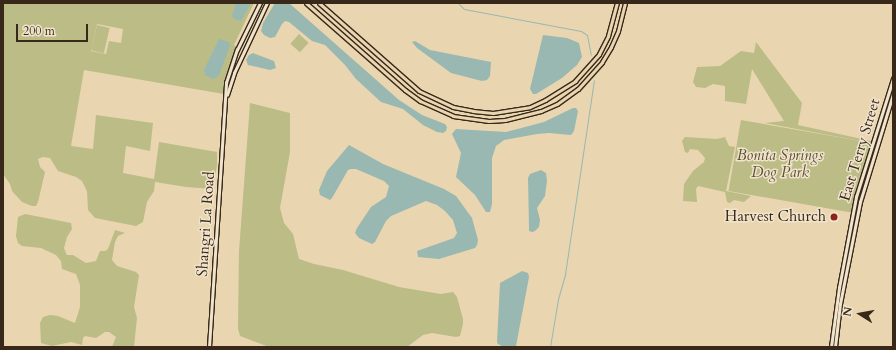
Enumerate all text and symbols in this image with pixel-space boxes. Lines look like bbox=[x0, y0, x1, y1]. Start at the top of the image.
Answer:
scale bar bbox=[18, 16, 90, 42]
text: 200 m bbox=[23, 23, 55, 39]
street label: East Terry Street bbox=[836, 97, 884, 203]
park label: Bonita Springs Dog Park bbox=[737, 146, 823, 181]
street label: Shangri La Road bbox=[193, 171, 219, 277]
place label: Harvest Church bbox=[725, 208, 826, 226]
marker: Harvest Church bbox=[829, 212, 839, 222]
north arrow bbox=[840, 294, 880, 334]
text: N bbox=[839, 306, 856, 318]

